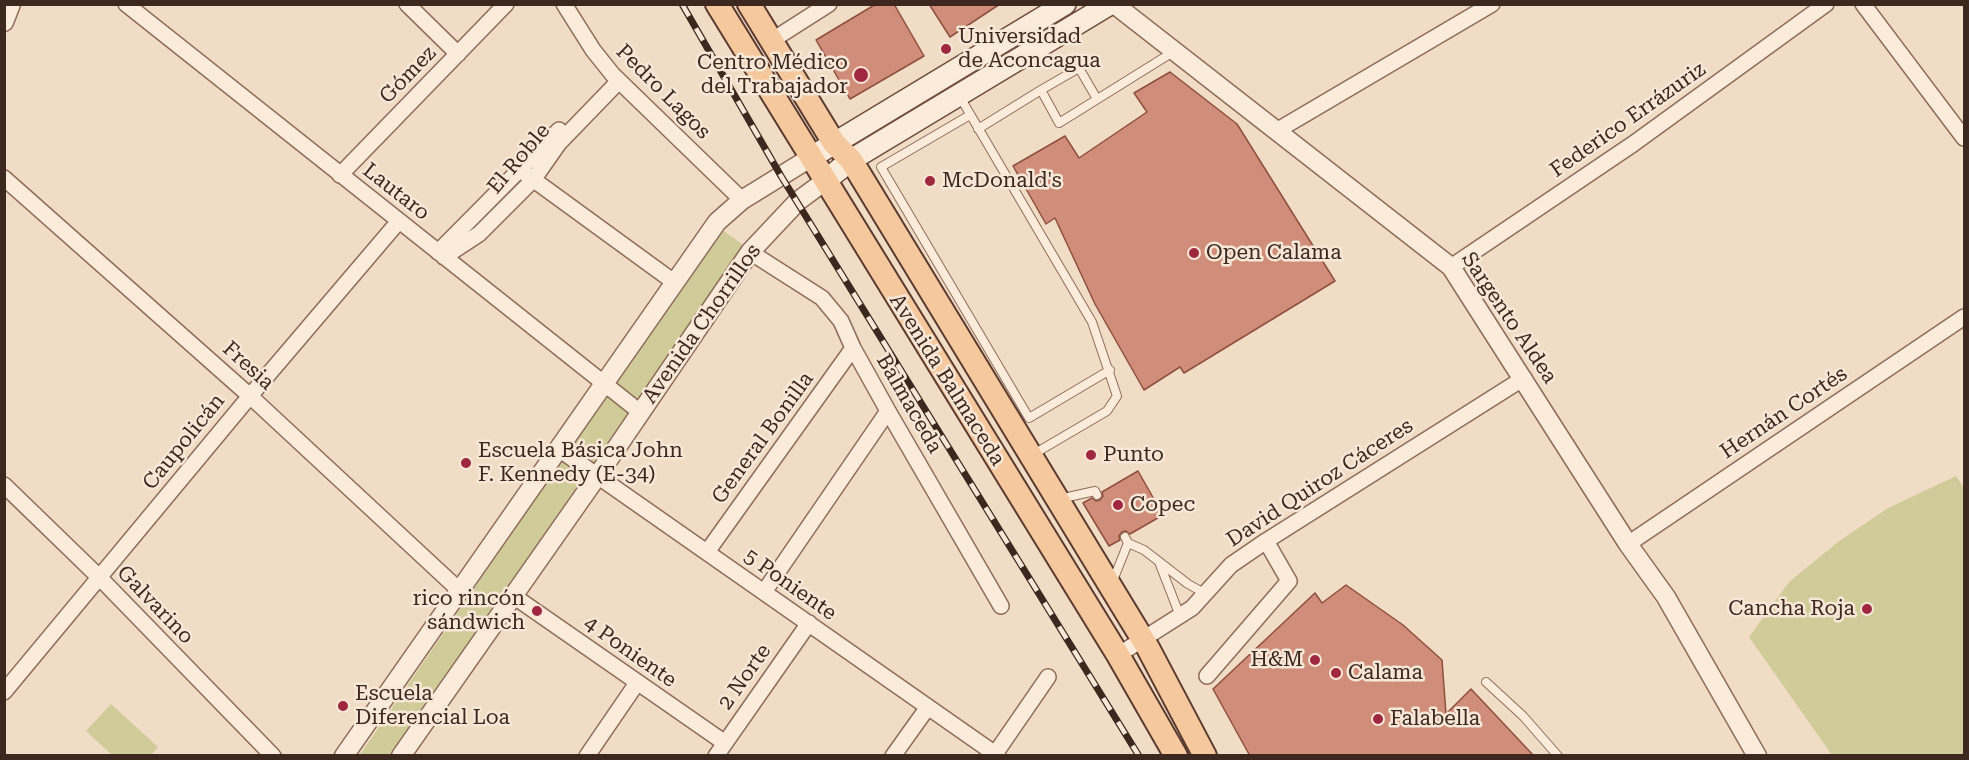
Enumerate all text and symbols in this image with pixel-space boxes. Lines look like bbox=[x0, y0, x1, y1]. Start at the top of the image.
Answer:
place label: Universidad de Aconcagua bbox=[958, 24, 1101, 74]
street label: Pedro Lagos bbox=[610, 39, 716, 145]
street label: Gómez bbox=[375, 41, 441, 109]
marker: Universidad de Aconcagua bbox=[939, 42, 953, 56]
place label: Centro Médico del Trabajador bbox=[697, 50, 848, 100]
street label: Federico Errázuriz bbox=[1546, 57, 1710, 183]
marker: Centro Médico del Trabajador bbox=[852, 66, 870, 84]
street label: El Roble bbox=[482, 119, 556, 199]
street label: Lautaro bbox=[358, 158, 434, 226]
place label: McDonald's bbox=[942, 168, 1062, 194]
marker: McDonald's bbox=[923, 174, 937, 188]
street label: Avenida Chorrillos bbox=[637, 239, 767, 409]
place label: Open Calama bbox=[1206, 240, 1342, 266]
marker: Open Calama bbox=[1187, 246, 1201, 260]
street label: Sargento Aldea bbox=[1456, 248, 1562, 388]
street label: Avenida Balmaceda bbox=[884, 289, 1010, 471]
street label: Fresia bbox=[217, 336, 279, 396]
street label: Balmaceda bbox=[870, 350, 948, 458]
street label: Hernán Cortés bbox=[1716, 361, 1852, 465]
street label: General Bonilla bbox=[707, 367, 819, 509]
street label: Caupolicán bbox=[138, 389, 230, 495]
street label: David Quiroz Cáceres bbox=[1222, 413, 1418, 553]
place label: Escuela Básica John F. Kennedy (E-34) bbox=[478, 438, 683, 488]
place label: Punto bbox=[1103, 442, 1164, 468]
marker: Punto bbox=[1084, 448, 1098, 462]
marker: Escuela Básica John F. Kennedy (E-34) bbox=[459, 456, 473, 470]
place label: Copec bbox=[1130, 492, 1195, 518]
marker: Copec bbox=[1111, 498, 1125, 512]
street label: 5 Poniente bbox=[739, 544, 841, 626]
street label: Galvarino bbox=[111, 560, 199, 650]
place label: rico rincón sándwich bbox=[413, 586, 525, 636]
place label: Cancha Roja bbox=[1728, 596, 1855, 622]
marker: Cancha Roja bbox=[1860, 602, 1874, 616]
marker: rico rincón sándwich bbox=[530, 604, 544, 618]
street label: 4 Poniente bbox=[579, 611, 681, 693]
street label: 2 Norte bbox=[713, 639, 777, 715]
place label: H&M bbox=[1250, 647, 1303, 673]
marker: H&M bbox=[1308, 653, 1322, 667]
place label: Calama bbox=[1348, 660, 1423, 686]
marker: Calama bbox=[1329, 666, 1343, 680]
place label: Escuela Diferencial Loa bbox=[355, 681, 510, 731]
marker: Escuela Diferencial Loa bbox=[336, 699, 350, 713]
place label: Falabella bbox=[1390, 706, 1480, 732]
marker: Falabella bbox=[1371, 712, 1385, 726]

